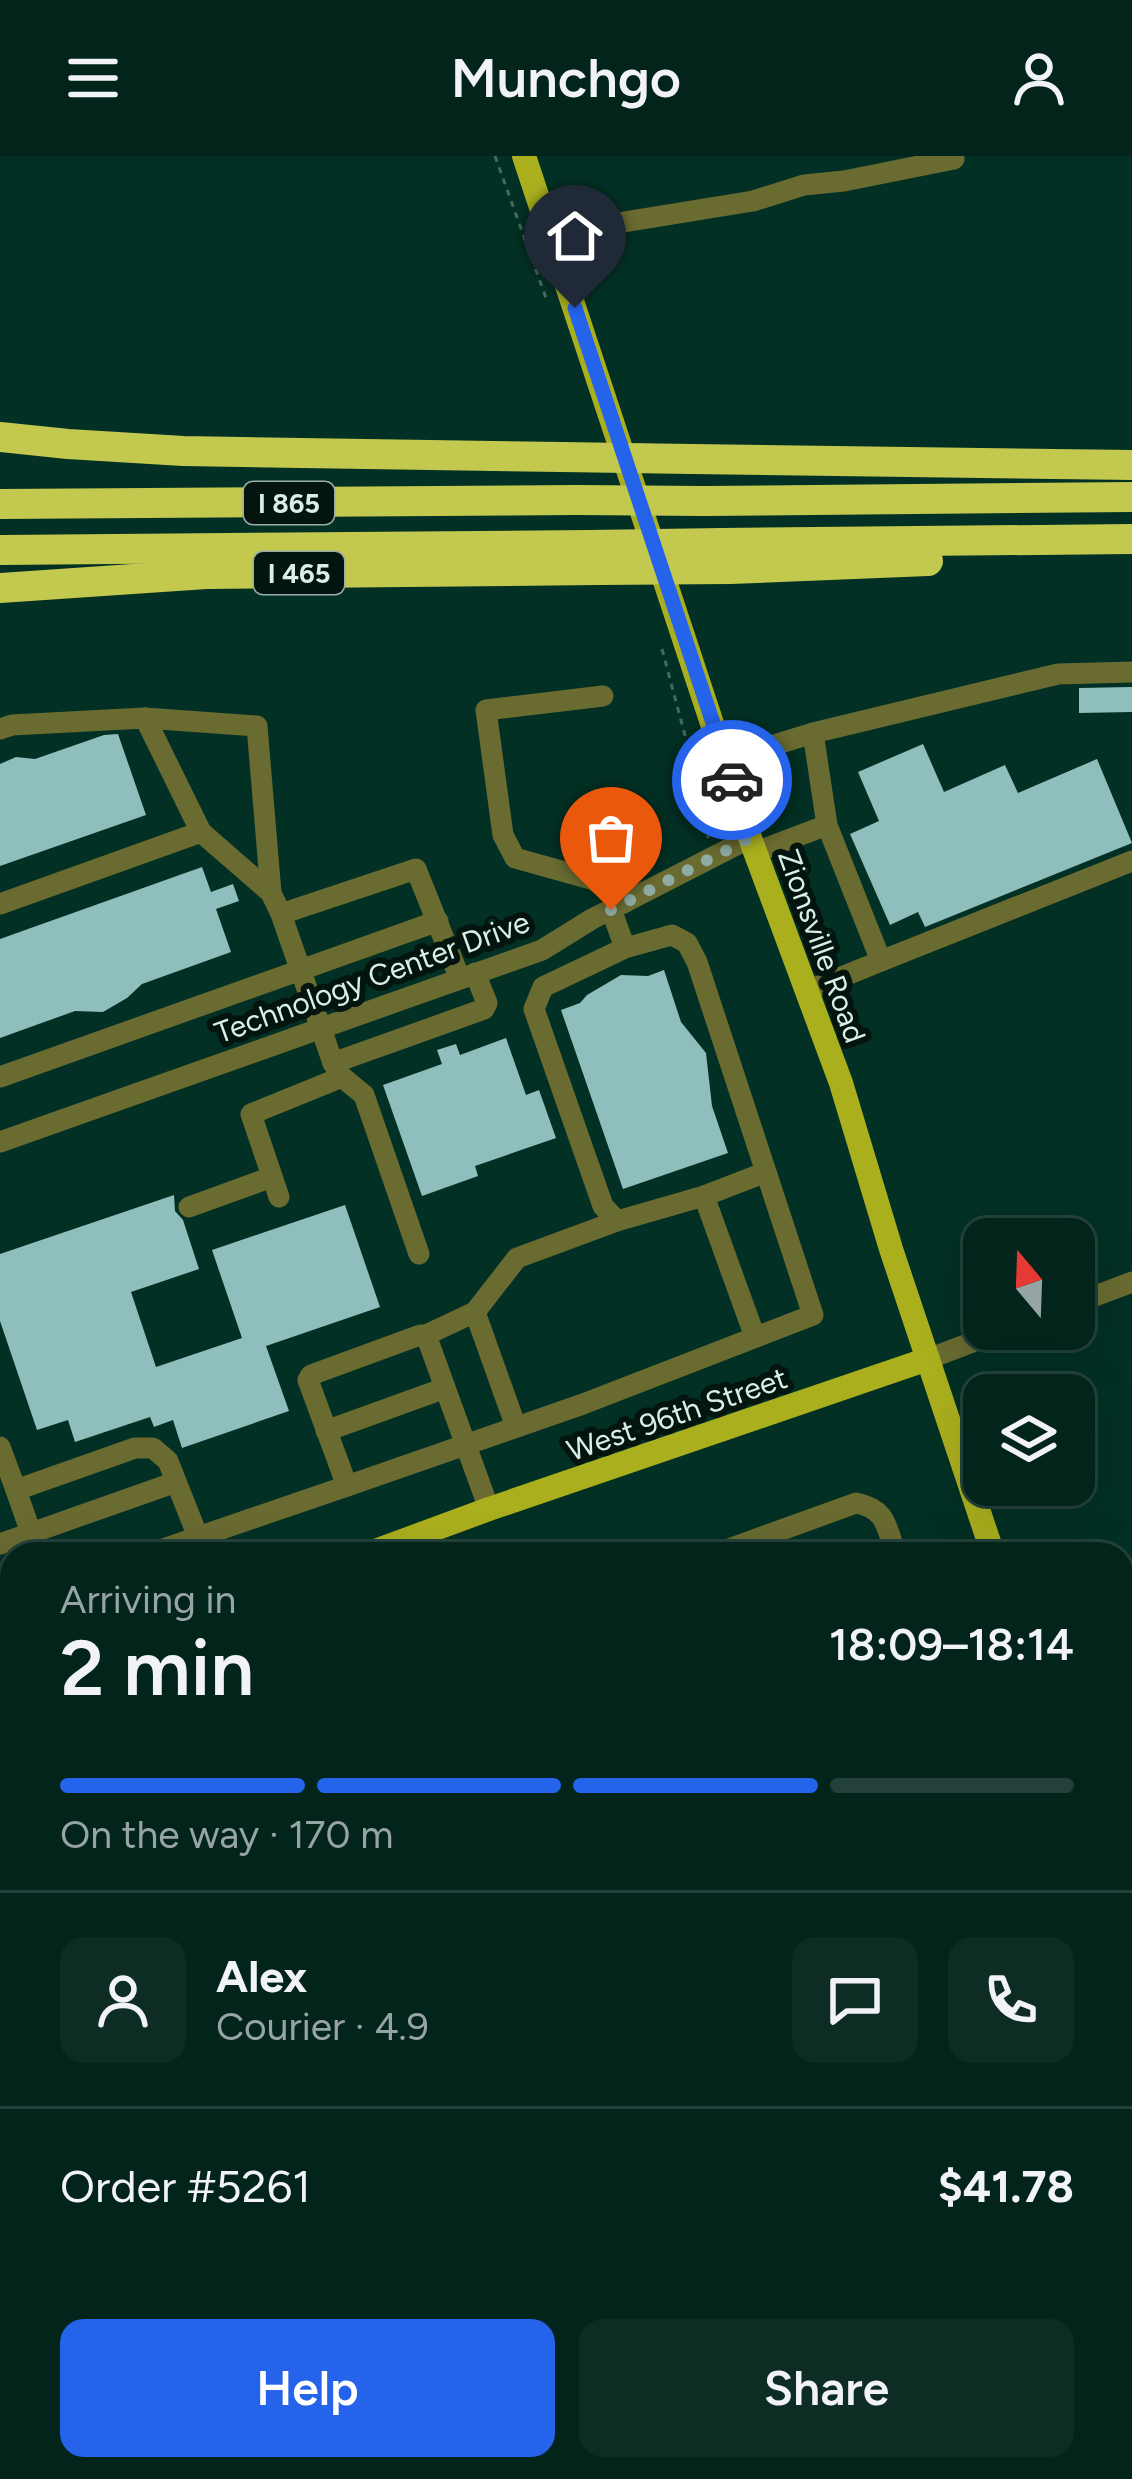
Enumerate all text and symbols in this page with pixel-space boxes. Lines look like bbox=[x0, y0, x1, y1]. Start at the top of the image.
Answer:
icon: menu bbox=[60, 45, 126, 111]
icon: person bbox=[1006, 45, 1072, 111]
text: Munchgo bbox=[451, 46, 681, 111]
pin bbox=[524, 185, 626, 308]
icon: home bbox=[542, 203, 608, 269]
road number: I 865 bbox=[244, 482, 334, 524]
road number: I 465 bbox=[254, 552, 344, 594]
courier bbox=[672, 720, 792, 840]
icon: car bbox=[699, 747, 765, 813]
pin bbox=[560, 787, 662, 910]
icon: bag bbox=[578, 805, 644, 871]
street label: Zionsville Road bbox=[770, 844, 874, 1048]
street label: Technology Center Drive bbox=[210, 903, 534, 1051]
north arrow bbox=[963, 1218, 1095, 1350]
map controls bbox=[963, 1218, 1095, 1506]
street label: West 96th Street bbox=[562, 1359, 792, 1469]
button: layers bbox=[963, 1374, 1095, 1506]
text: Arriving in bbox=[60, 1576, 236, 1623]
text: 18:09–18:14 bbox=[829, 1617, 1074, 1671]
text: 2 min bbox=[60, 1621, 254, 1715]
text: On the way · 170 m bbox=[60, 1811, 393, 1858]
button: person bbox=[60, 1937, 186, 2063]
button: chat bbox=[792, 1937, 918, 2063]
button: phone bbox=[948, 1937, 1074, 2063]
text: Alex bbox=[216, 1949, 307, 2003]
text: Courier · 4.9 bbox=[216, 2003, 429, 2050]
text: Order #5261 bbox=[60, 2159, 311, 2213]
text: $41.78 bbox=[938, 2159, 1074, 2213]
button: Help bbox=[60, 2319, 555, 2457]
button: Share bbox=[579, 2319, 1074, 2457]

